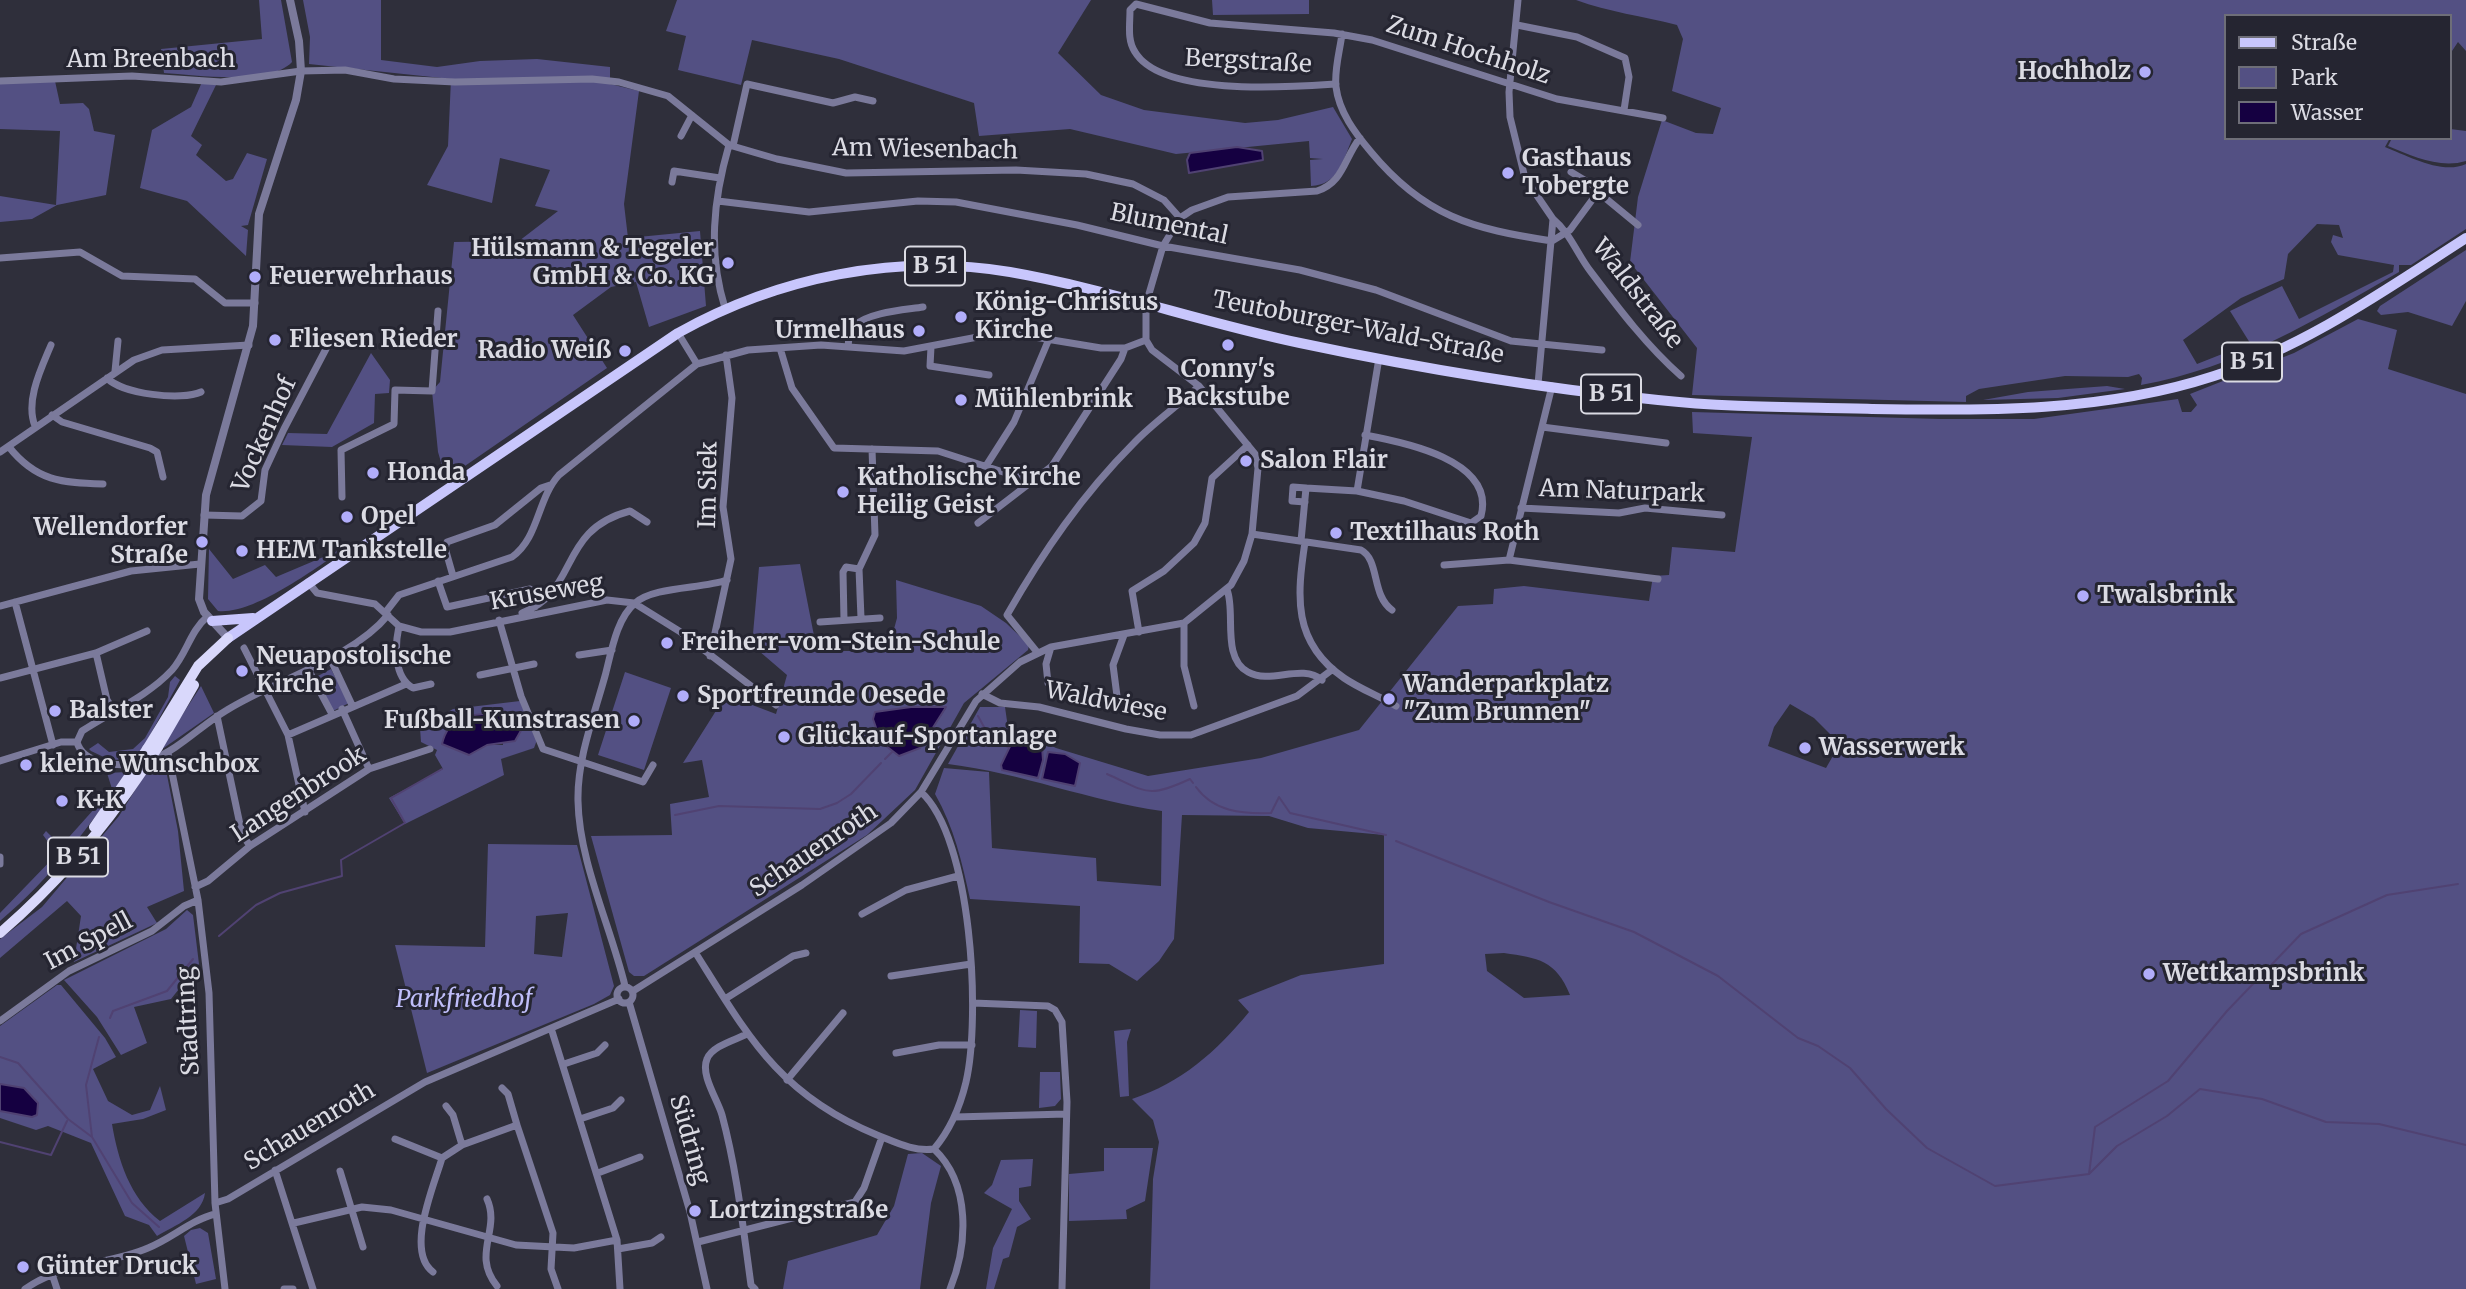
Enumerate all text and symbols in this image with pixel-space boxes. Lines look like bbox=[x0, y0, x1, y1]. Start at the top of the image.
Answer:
street label: Zum Hochholz bbox=[1382, 11, 1554, 91]
legend bbox=[2224, 14, 2452, 140]
text: Straße bbox=[2291, 29, 2357, 56]
street label: Bergstraße bbox=[1184, 44, 1312, 80]
street label: Am Breenbach bbox=[66, 46, 236, 74]
place label: Hochholz bbox=[2018, 58, 2131, 86]
marker: Hochholz bbox=[2137, 64, 2153, 80]
text: Park bbox=[2291, 64, 2338, 91]
text: Wasser bbox=[2291, 99, 2363, 126]
street label: Am Wiesenbach bbox=[832, 134, 1018, 166]
place label: Gasthaus Tobergte bbox=[1522, 145, 1632, 201]
marker: Gasthaus Tobergte bbox=[1500, 165, 1516, 181]
street label: Blumental bbox=[1107, 198, 1231, 252]
street label: Waldstraße bbox=[1585, 233, 1689, 355]
place label: Hülsmann & Tegeler GmbH & Co. KG bbox=[471, 235, 714, 291]
road number: B 51 bbox=[905, 246, 965, 286]
marker: Hülsmann & Tegeler GmbH & Co. KG bbox=[720, 255, 736, 271]
place label: Feuerwehrhaus bbox=[269, 263, 453, 291]
marker: Feuerwehrhaus bbox=[247, 269, 263, 285]
street label: Teutoburger-Wald-Straße bbox=[1210, 286, 1506, 370]
place label: König-Christus Kirche bbox=[975, 289, 1158, 345]
marker: König-Christus Kirche bbox=[953, 309, 969, 325]
place label: Urmelhaus bbox=[775, 317, 905, 345]
marker: Urmelhaus bbox=[911, 323, 927, 339]
place label: Fliesen Rieder bbox=[289, 326, 458, 354]
marker: Fliesen Rieder bbox=[267, 332, 283, 348]
place label: Radio Weiß bbox=[478, 337, 611, 365]
marker: Conny's Backstube bbox=[1220, 337, 1236, 353]
road number: B 51 bbox=[2222, 342, 2282, 382]
marker: Radio Weiß bbox=[617, 343, 633, 359]
place label: Conny's Backstube bbox=[1166, 356, 1290, 412]
street label: Vockenhof bbox=[227, 373, 303, 497]
road number: B 51 bbox=[1581, 374, 1641, 414]
place label: Mühlenbrink bbox=[975, 386, 1133, 414]
marker: Mühlenbrink bbox=[953, 392, 969, 408]
street label: Im Siek bbox=[694, 441, 724, 529]
place label: Salon Flair bbox=[1260, 447, 1388, 475]
marker: Salon Flair bbox=[1238, 453, 1254, 469]
place label: Honda bbox=[387, 459, 465, 487]
place label: Katholische Kirche Heilig Geist bbox=[857, 464, 1081, 520]
marker: Honda bbox=[365, 465, 381, 481]
street label: Am Naturpark bbox=[1539, 475, 1705, 509]
marker: Katholische Kirche Heilig Geist bbox=[835, 484, 851, 500]
place label: Opel bbox=[361, 503, 415, 531]
marker: Opel bbox=[339, 509, 355, 525]
place label: Wellendorfer Straße bbox=[33, 514, 188, 570]
place label: Textilhaus Roth bbox=[1350, 519, 1539, 547]
marker: Textilhaus Roth bbox=[1328, 525, 1344, 541]
marker: Wellendorfer Straße bbox=[194, 534, 210, 550]
place label: HEM Tankstelle bbox=[256, 537, 447, 565]
marker: HEM Tankstelle bbox=[234, 543, 250, 559]
street label: Kruseweg bbox=[488, 569, 606, 617]
place label: Twalsbrink bbox=[2097, 582, 2235, 610]
marker: Twalsbrink bbox=[2075, 588, 2091, 604]
place label: Freiherr-vom-Stein-Schule bbox=[681, 629, 1000, 657]
marker: Freiherr-vom-Stein-Schule bbox=[659, 635, 675, 651]
place label: Neuapostolische Kirche bbox=[256, 643, 451, 699]
marker: Neuapostolische Kirche bbox=[234, 663, 250, 679]
place label: Wanderparkplatz "Zum Brunnen" bbox=[1403, 671, 1609, 727]
street label: Waldwiese bbox=[1043, 676, 1169, 728]
place label: Sportfreunde Oesede bbox=[697, 682, 945, 710]
marker: Sportfreunde Oesede bbox=[675, 688, 691, 704]
marker: Wanderparkplatz "Zum Brunnen" bbox=[1381, 691, 1397, 707]
place label: Balster bbox=[69, 697, 153, 725]
marker: Balster bbox=[47, 703, 63, 719]
place label: Fußball-Kunstrasen bbox=[384, 707, 620, 735]
marker: Fußball-Kunstrasen bbox=[626, 713, 642, 729]
place label: Glückauf-Sportanlage bbox=[798, 723, 1057, 751]
marker: Glückauf-Sportanlage bbox=[776, 729, 792, 745]
place label: Wasserwerk bbox=[1819, 734, 1965, 762]
marker: Wasserwerk bbox=[1797, 740, 1813, 756]
street label: Langenbrook bbox=[226, 741, 372, 849]
place label: kleine Wunschbox bbox=[40, 751, 259, 779]
marker: kleine Wunschbox bbox=[18, 757, 34, 773]
place label: K+K bbox=[76, 787, 123, 815]
marker: K+K bbox=[54, 793, 70, 809]
street label: Schauenroth bbox=[745, 798, 883, 904]
road number: B 51 bbox=[48, 838, 108, 876]
street label: Im Spell bbox=[40, 907, 138, 977]
place label: Wettkampsbrink bbox=[2163, 960, 2365, 988]
street label: Stadtring bbox=[172, 966, 206, 1076]
marker: Wettkampsbrink bbox=[2141, 966, 2157, 982]
park label: Parkfriedhof bbox=[396, 986, 532, 1014]
street label: Schauenroth bbox=[239, 1077, 381, 1177]
street label: Südring bbox=[662, 1092, 716, 1188]
place label: Lortzingstraße bbox=[709, 1197, 888, 1225]
marker: Lortzingstraße bbox=[687, 1203, 703, 1219]
place label: Günter Druck bbox=[37, 1253, 197, 1281]
marker: Günter Druck bbox=[15, 1259, 31, 1275]

